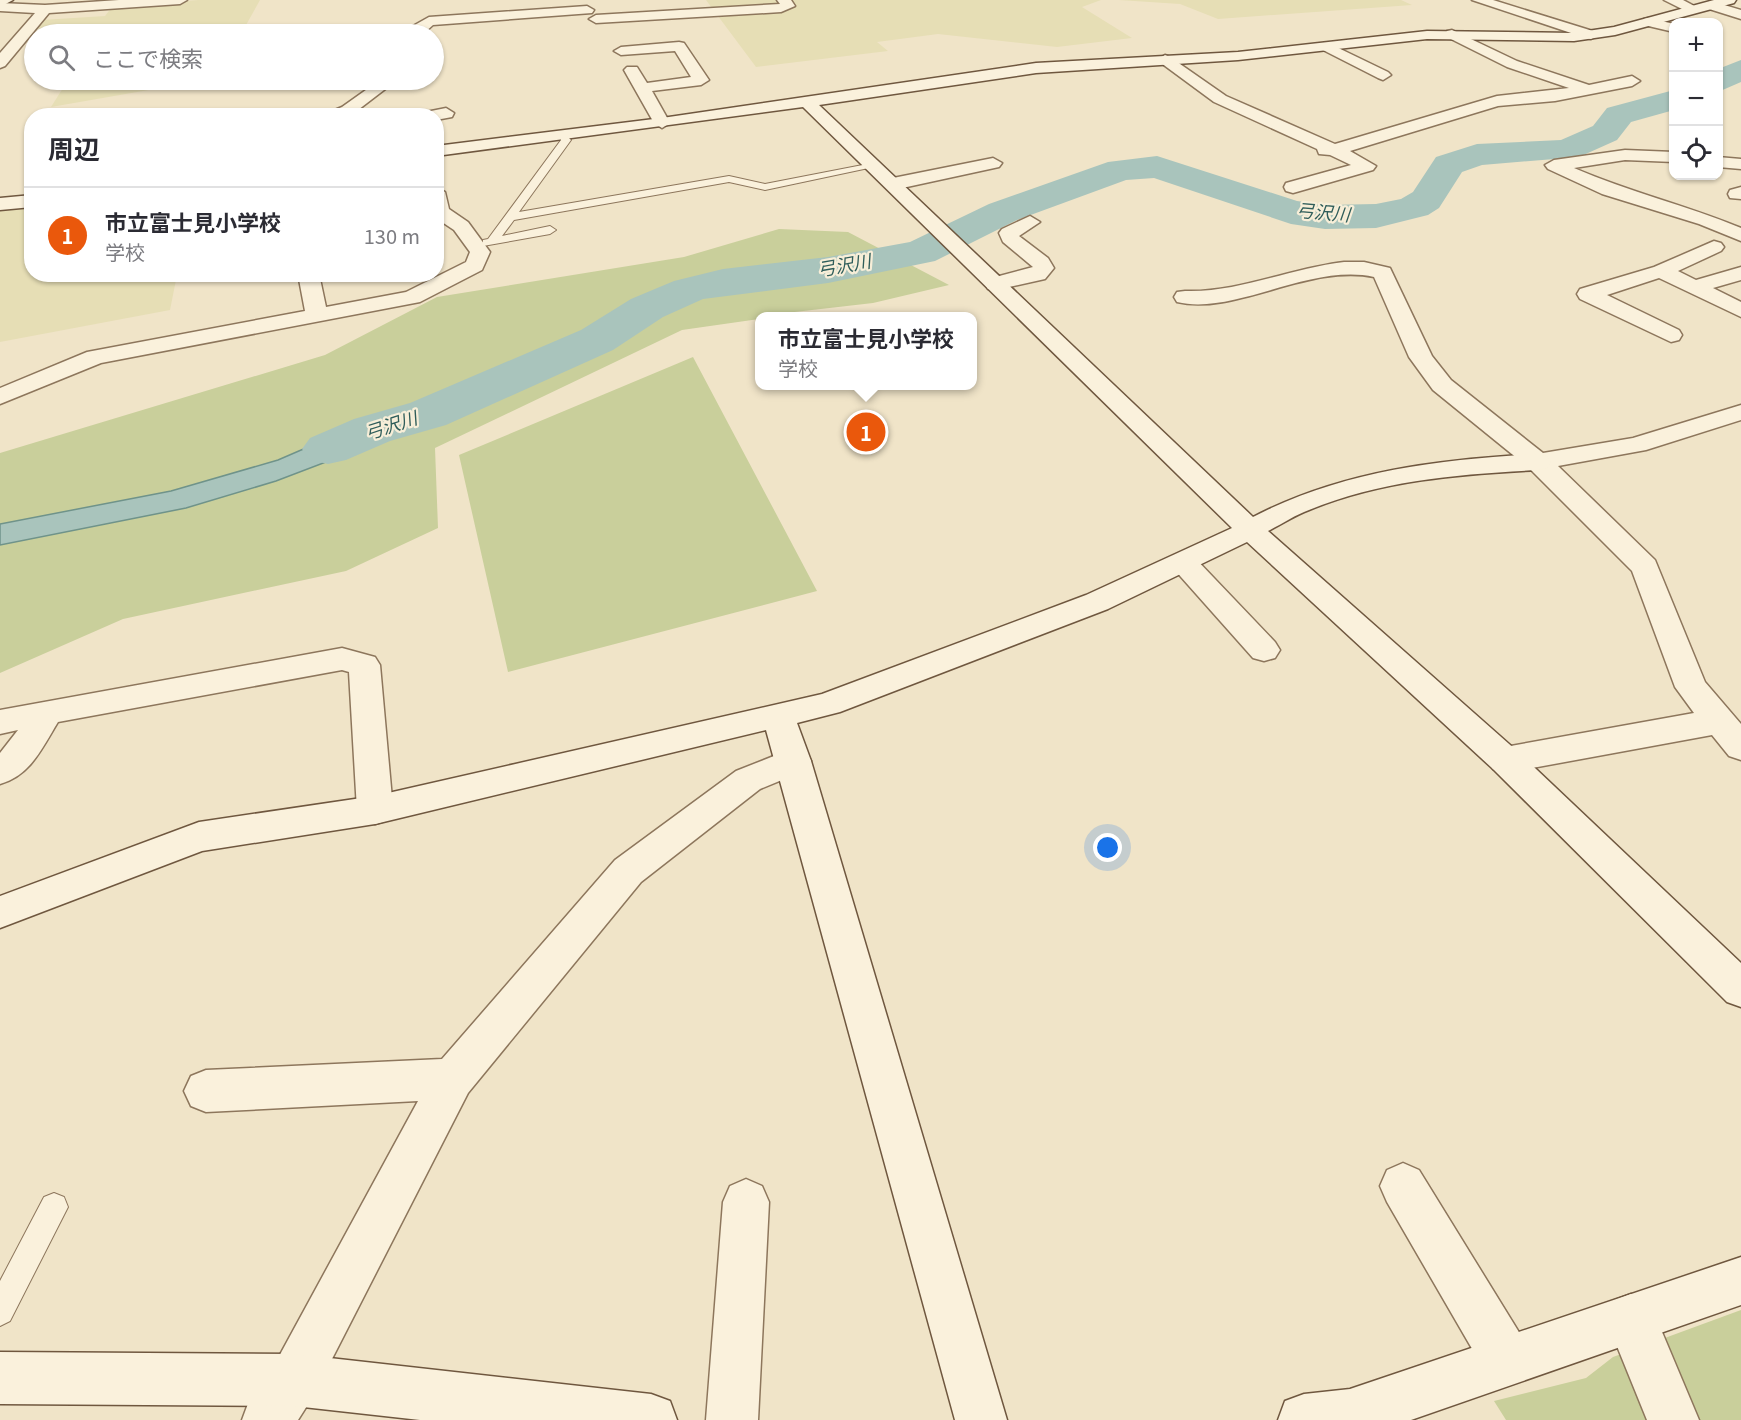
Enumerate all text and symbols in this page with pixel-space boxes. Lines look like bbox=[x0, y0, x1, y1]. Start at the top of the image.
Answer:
map controls bbox=[1669, 18, 1723, 180]
button: + bbox=[1669, 18, 1723, 72]
search box bbox=[24, 24, 444, 90]
icon: search bbox=[45, 41, 78, 74]
text: ここで検索 bbox=[93, 41, 203, 73]
button: − bbox=[1669, 72, 1723, 126]
button: locate bbox=[1669, 126, 1723, 180]
text: 周辺 bbox=[48, 129, 100, 166]
water label: 弓沢川 bbox=[1295, 196, 1353, 226]
text: 市立富士見小学校 bbox=[105, 205, 281, 237]
text: 1 bbox=[62, 221, 73, 250]
text: 130 m bbox=[364, 221, 420, 250]
text: 学校 bbox=[105, 237, 145, 266]
water label: 弓沢川 bbox=[815, 246, 874, 282]
popup bbox=[755, 312, 977, 390]
text: 市立富士見小学校 bbox=[778, 321, 954, 353]
text: 学校 bbox=[778, 353, 818, 382]
water label: 弓沢川 bbox=[361, 403, 422, 445]
pin: 1 bbox=[846, 410, 886, 454]
your location bbox=[1093, 833, 1122, 862]

